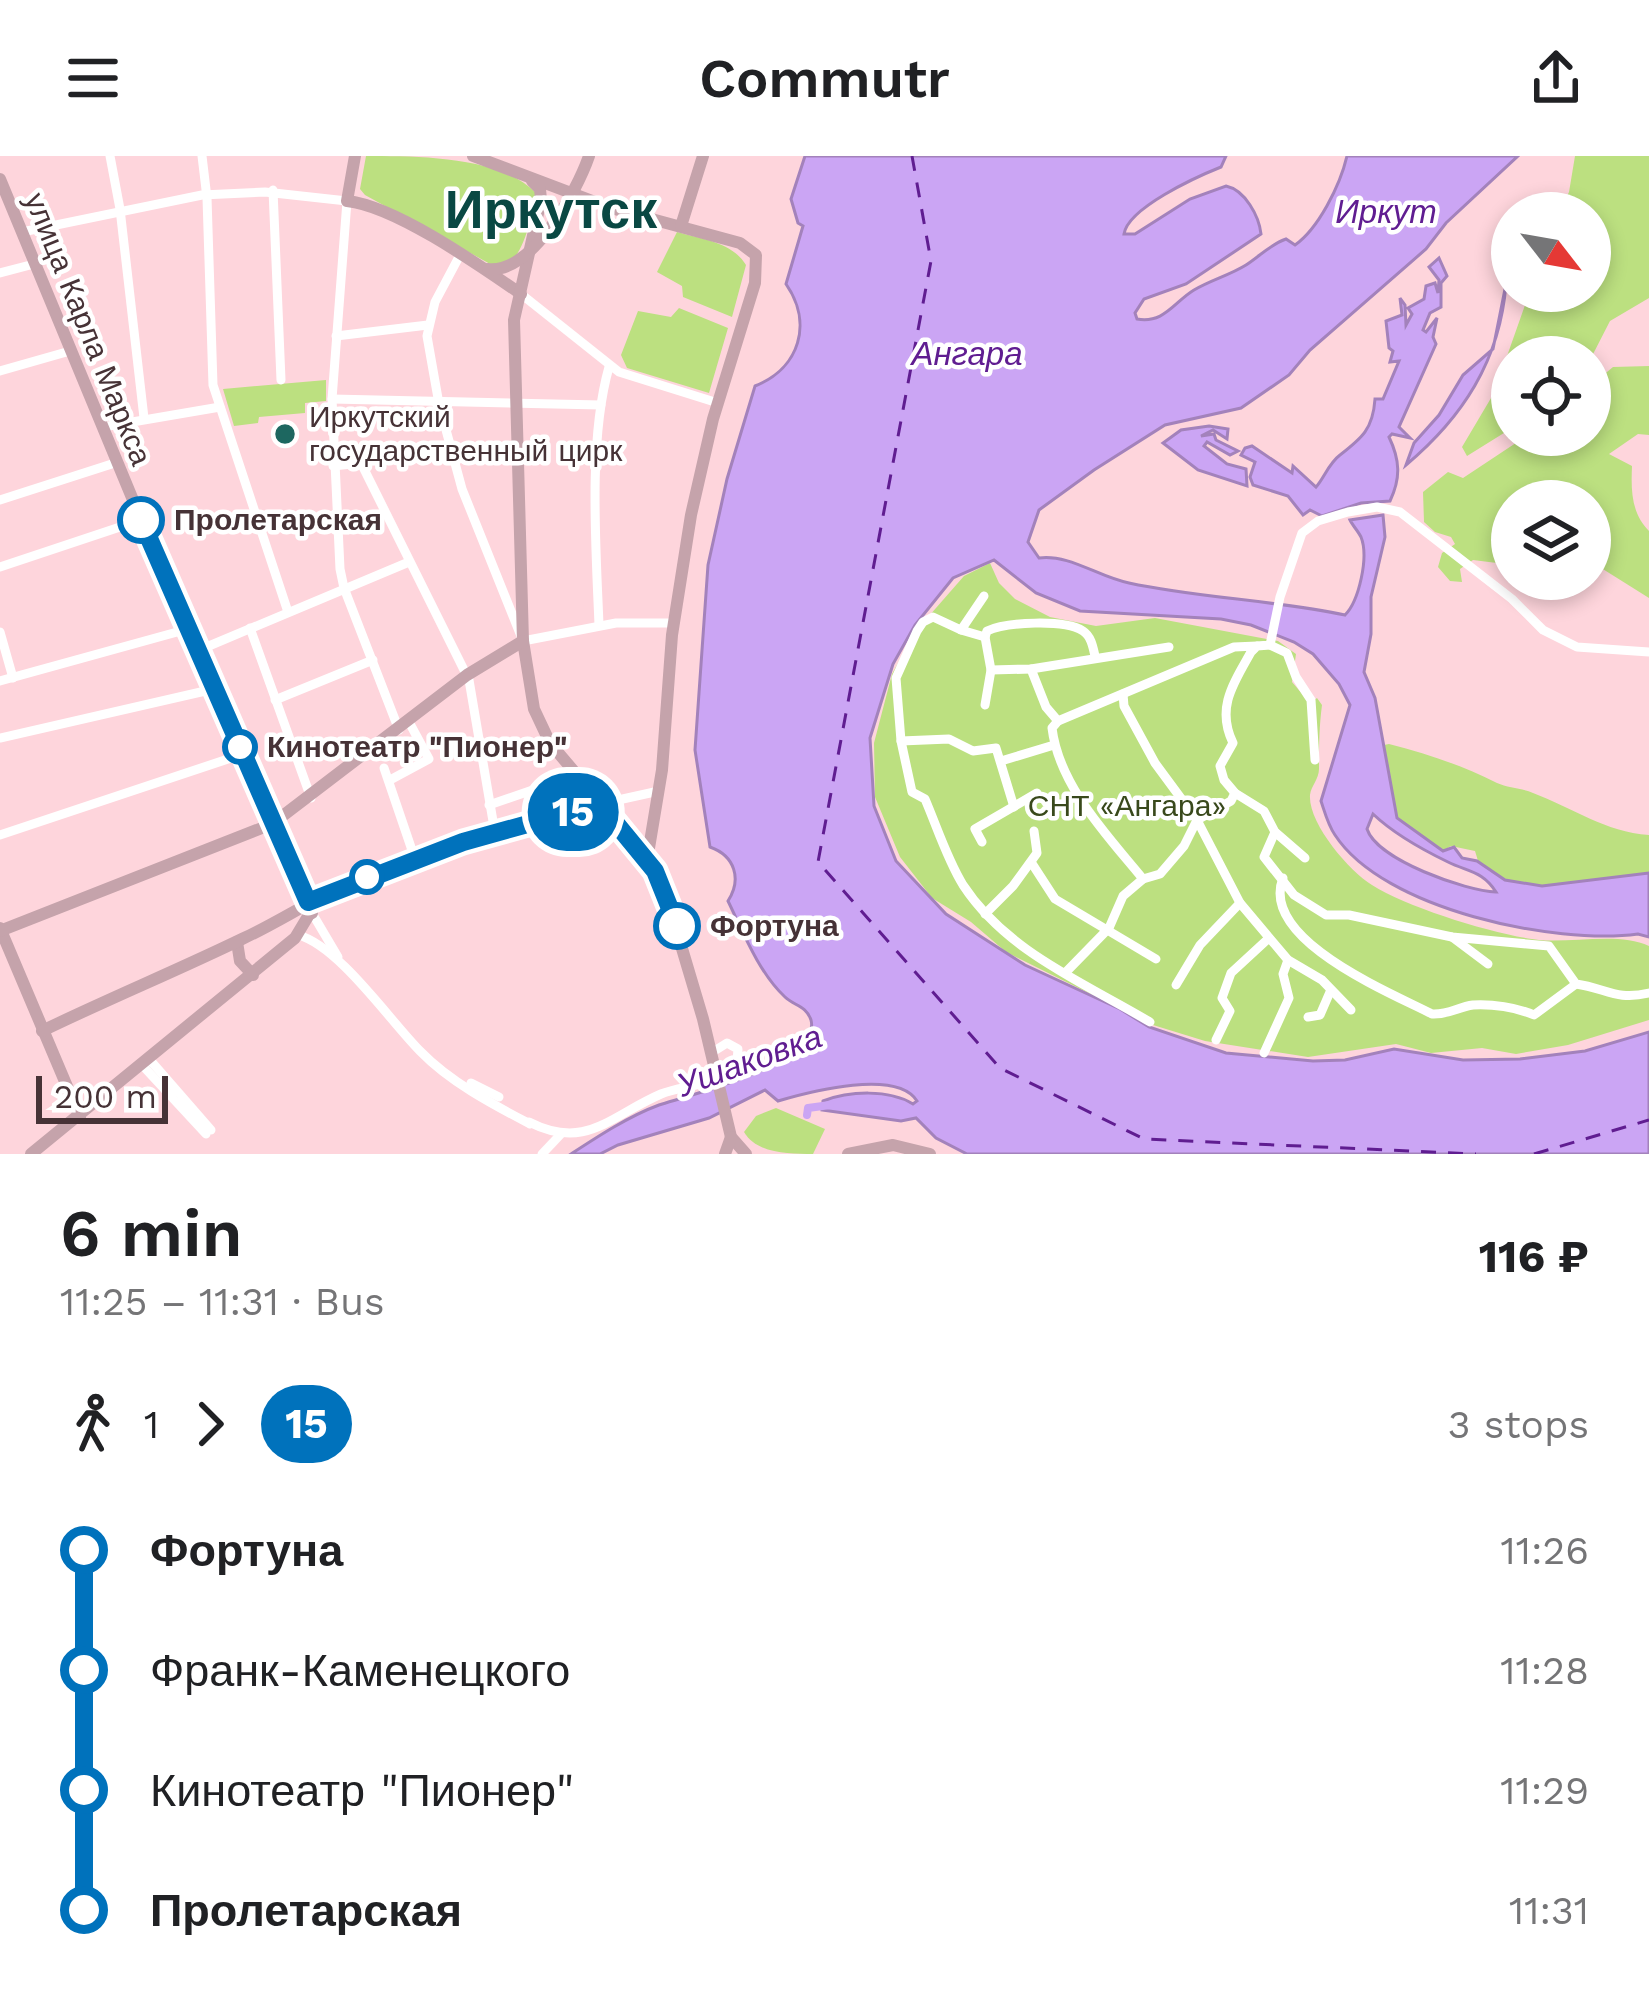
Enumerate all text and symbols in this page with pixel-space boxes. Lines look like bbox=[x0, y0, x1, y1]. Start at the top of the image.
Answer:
icon: menu bbox=[60, 45, 126, 111]
icon: share bbox=[1523, 45, 1589, 111]
text: Commutr bbox=[699, 47, 950, 110]
district label: Иркутск bbox=[445, 178, 658, 241]
street label: улица Карла Маркса bbox=[18, 187, 159, 470]
water label: Иркут bbox=[1335, 192, 1437, 231]
north arrow bbox=[1491, 192, 1611, 312]
map controls bbox=[1491, 192, 1611, 600]
water label: Ангара bbox=[909, 334, 1023, 373]
button: locate bbox=[1491, 336, 1611, 456]
place label: Иркутский государственный цирк bbox=[309, 399, 623, 468]
marker: Иркутский государственный цирк bbox=[272, 421, 298, 447]
button: layers bbox=[1491, 480, 1611, 600]
marker: Пролетарская bbox=[119, 498, 163, 542]
place label: Пролетарская bbox=[174, 502, 382, 537]
place label: Кинотеатр "Пионер" bbox=[267, 729, 567, 764]
marker: Кинотеатр "Пионер" bbox=[224, 731, 256, 763]
line badge: 15 bbox=[519, 773, 627, 851]
text: 15 bbox=[552, 787, 594, 836]
park label: СНТ «Ангара» bbox=[1028, 788, 1226, 823]
unlabelled marker bbox=[351, 861, 383, 893]
marker: Фортуна bbox=[655, 904, 699, 948]
place label: Фортуна bbox=[710, 908, 839, 943]
water label: Ушаковка bbox=[670, 1016, 827, 1105]
scale bar bbox=[36, 1070, 168, 1123]
text: 200 m bbox=[54, 1077, 157, 1116]
text: 6 min bbox=[60, 1195, 243, 1272]
text: 116 ₽ bbox=[1479, 1230, 1589, 1283]
text: 11:25 – 11:31 · Bus bbox=[60, 1279, 385, 1324]
icon: walk bbox=[60, 1391, 126, 1457]
icon: forward bbox=[177, 1391, 243, 1457]
text: 15 bbox=[285, 1399, 328, 1448]
text: 1 bbox=[144, 1402, 159, 1447]
text: 3 stops bbox=[1448, 1402, 1589, 1447]
text: Фортуна bbox=[150, 1524, 343, 1577]
text: 11:26 bbox=[1501, 1528, 1589, 1573]
text: Франк-Каменецкого bbox=[150, 1644, 570, 1697]
text: 11:28 bbox=[1500, 1648, 1589, 1693]
text: Кинотеатр "Пионер" bbox=[150, 1764, 574, 1817]
text: 11:29 bbox=[1500, 1768, 1589, 1813]
text: Пролетарская bbox=[150, 1884, 462, 1937]
text: 11:31 bbox=[1509, 1888, 1589, 1933]

